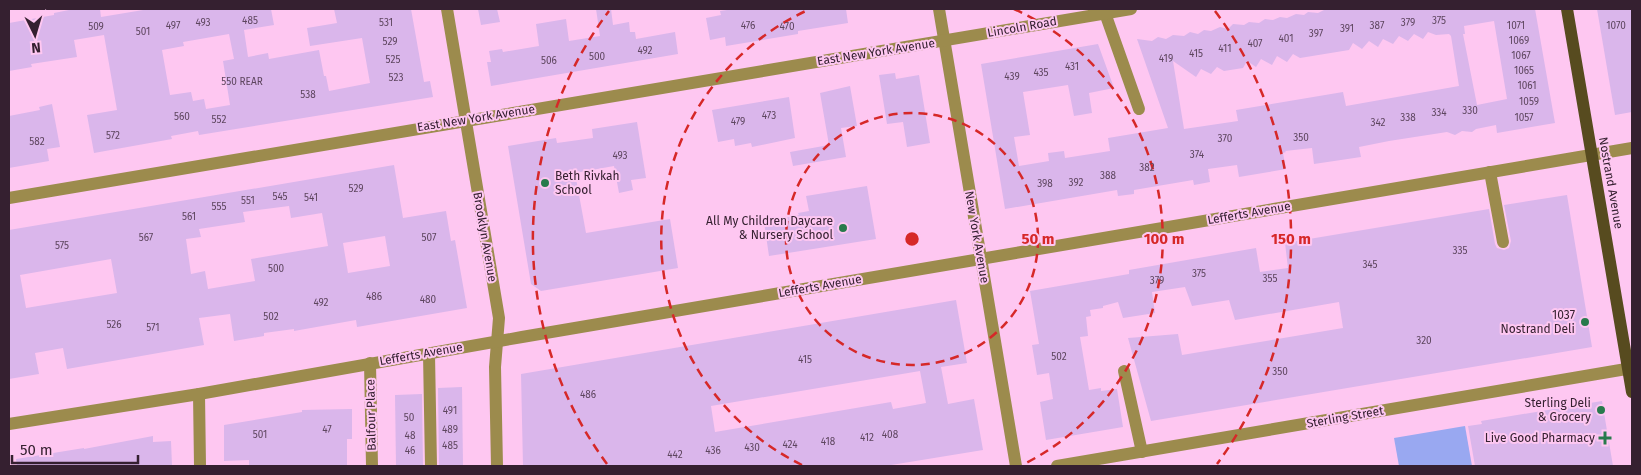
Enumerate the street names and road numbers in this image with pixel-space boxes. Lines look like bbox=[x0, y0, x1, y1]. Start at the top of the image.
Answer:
street label: Lincoln Road bbox=[986, 14, 1058, 40]
street label: East New York Avenue bbox=[816, 36, 936, 68]
street label: East New York Avenue bbox=[416, 102, 536, 134]
street label: Nostrand Avenue bbox=[1596, 136, 1626, 230]
street label: New York Avenue bbox=[962, 190, 992, 284]
street label: Brooklyn Avenue bbox=[470, 191, 500, 283]
street label: Lefferts Avenue bbox=[1206, 199, 1292, 227]
street label: Lefferts Avenue bbox=[777, 272, 863, 300]
street label: Lefferts Avenue bbox=[378, 340, 464, 368]
street label: Balfour Place bbox=[363, 379, 379, 451]
street label: Sterling Street bbox=[1305, 403, 1385, 431]

